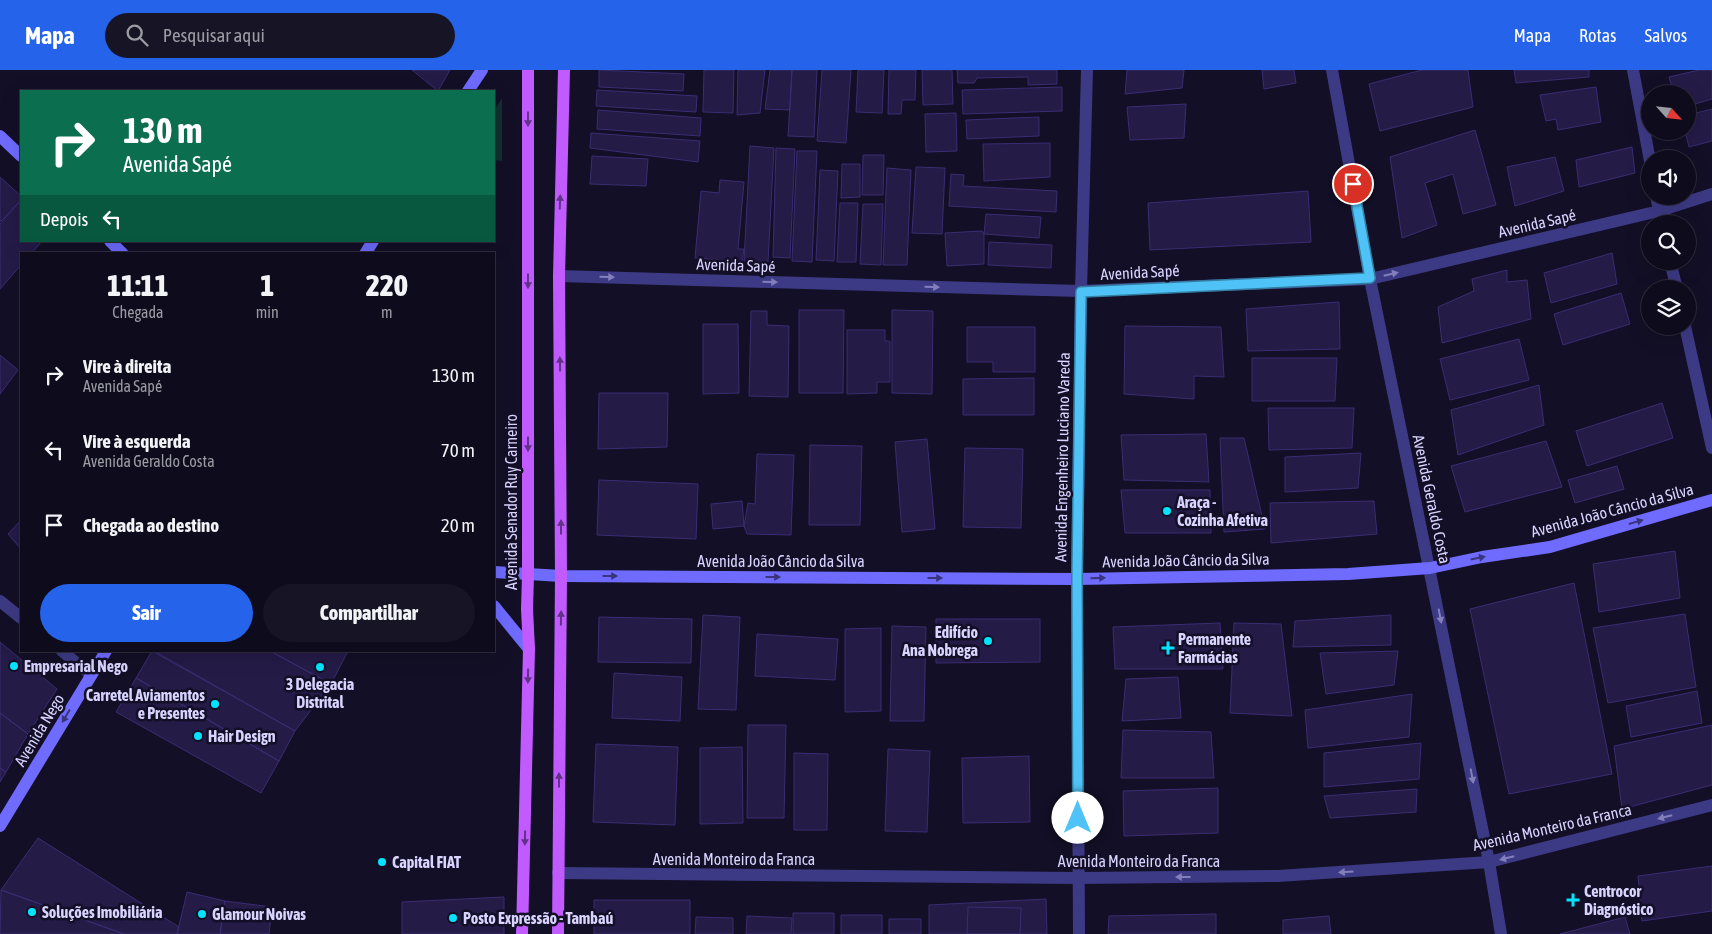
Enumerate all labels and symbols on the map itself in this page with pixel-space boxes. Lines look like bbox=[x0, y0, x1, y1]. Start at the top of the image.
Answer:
north arrow bbox=[1641, 85, 1696, 140]
one-way arrow bbox=[524, 111, 532, 127]
pin bbox=[1332, 163, 1374, 205]
one-way arrow bbox=[557, 194, 565, 210]
street label: Avenida Sapé bbox=[1496, 205, 1578, 242]
street label: Avenida Sapé bbox=[696, 255, 776, 276]
street label: Avenida Sapé bbox=[1100, 261, 1180, 284]
one-way arrow bbox=[1384, 270, 1399, 278]
one-way arrow bbox=[524, 273, 532, 289]
one-way arrow bbox=[600, 274, 616, 282]
one-way arrow bbox=[762, 278, 778, 286]
one-way arrow bbox=[925, 283, 941, 291]
street label: Avenida Engenheiro Luciano Vareda bbox=[1051, 352, 1074, 562]
one-way arrow bbox=[556, 356, 564, 372]
street label: Avenida Senador Ruy Carneiro bbox=[502, 414, 521, 590]
street label: Avenida Geraldo Costa bbox=[1410, 433, 1454, 565]
one-way arrow bbox=[524, 436, 532, 452]
street label: Avenida João Câncio da Silva bbox=[1529, 480, 1695, 540]
place label: Araça - Cozinha Afetiva bbox=[1176, 493, 1268, 529]
marker: Araça - Cozinha Afetiva bbox=[1161, 505, 1173, 517]
one-way arrow bbox=[1628, 517, 1643, 525]
one-way arrow bbox=[557, 519, 565, 535]
street label: Avenida João Câncio da Silva bbox=[1102, 550, 1270, 570]
street label: Avenida João Câncio da Silva bbox=[697, 552, 865, 570]
one-way arrow bbox=[1470, 554, 1486, 562]
one-way arrow bbox=[602, 572, 618, 580]
one-way arrow bbox=[765, 573, 781, 581]
one-way arrow bbox=[927, 574, 943, 582]
one-way arrow bbox=[1090, 574, 1106, 582]
one-way arrow bbox=[1436, 609, 1444, 625]
one-way arrow bbox=[557, 610, 565, 626]
place label: Edifício Ana Nobrega bbox=[901, 623, 978, 659]
place label: Permanente Farmácias bbox=[1178, 630, 1251, 666]
marker: Edifício Ana Nobrega bbox=[982, 635, 994, 647]
marker: Permanente Farmácias bbox=[1162, 642, 1174, 654]
place label: Empresarial Nego bbox=[24, 657, 129, 675]
marker: Empresarial Nego bbox=[8, 660, 20, 672]
marker: 3 Delegacia Distrital bbox=[314, 661, 326, 673]
one-way arrow bbox=[524, 668, 532, 684]
place label: 3 Delegacia Distrital bbox=[286, 675, 354, 711]
place label: Carretel Aviamentos e Presentes bbox=[86, 686, 205, 722]
street label: Avenida Nego bbox=[10, 691, 68, 770]
marker: Carretel Aviamentos e Presentes bbox=[209, 698, 221, 710]
one-way arrow bbox=[61, 710, 70, 723]
place label: Hair Design bbox=[208, 727, 276, 745]
marker: Hair Design bbox=[192, 730, 204, 742]
one-way arrow bbox=[1468, 768, 1476, 784]
one-way arrow bbox=[555, 772, 563, 788]
position arrow bbox=[1051, 791, 1103, 843]
street label: Avenida Monteiro da Franca bbox=[1471, 800, 1633, 854]
one-way arrow bbox=[1657, 813, 1672, 821]
one-way arrow bbox=[520, 830, 528, 846]
street label: Avenida Monteiro da Franca bbox=[653, 850, 815, 868]
street label: Avenida Monteiro da Franca bbox=[1058, 852, 1220, 870]
place label: Capital FIAT bbox=[392, 853, 462, 871]
one-way arrow bbox=[1500, 854, 1515, 862]
marker: Capital FIAT bbox=[376, 856, 388, 868]
one-way arrow bbox=[1337, 868, 1353, 876]
one-way arrow bbox=[1175, 873, 1191, 881]
place label: Centrocor Diagnóstico bbox=[1584, 882, 1654, 918]
marker: Centrocor Diagnóstico bbox=[1566, 893, 1580, 907]
place label: Soluções Imobiliária bbox=[42, 903, 162, 921]
place label: Glamour Noivas bbox=[212, 905, 306, 923]
marker: Soluções Imobiliária bbox=[26, 906, 38, 918]
marker: Glamour Noivas bbox=[196, 908, 208, 920]
place label: Posto Expressão - Tambaú bbox=[463, 909, 613, 927]
marker: Posto Expressão - Tambaú bbox=[447, 912, 459, 924]

